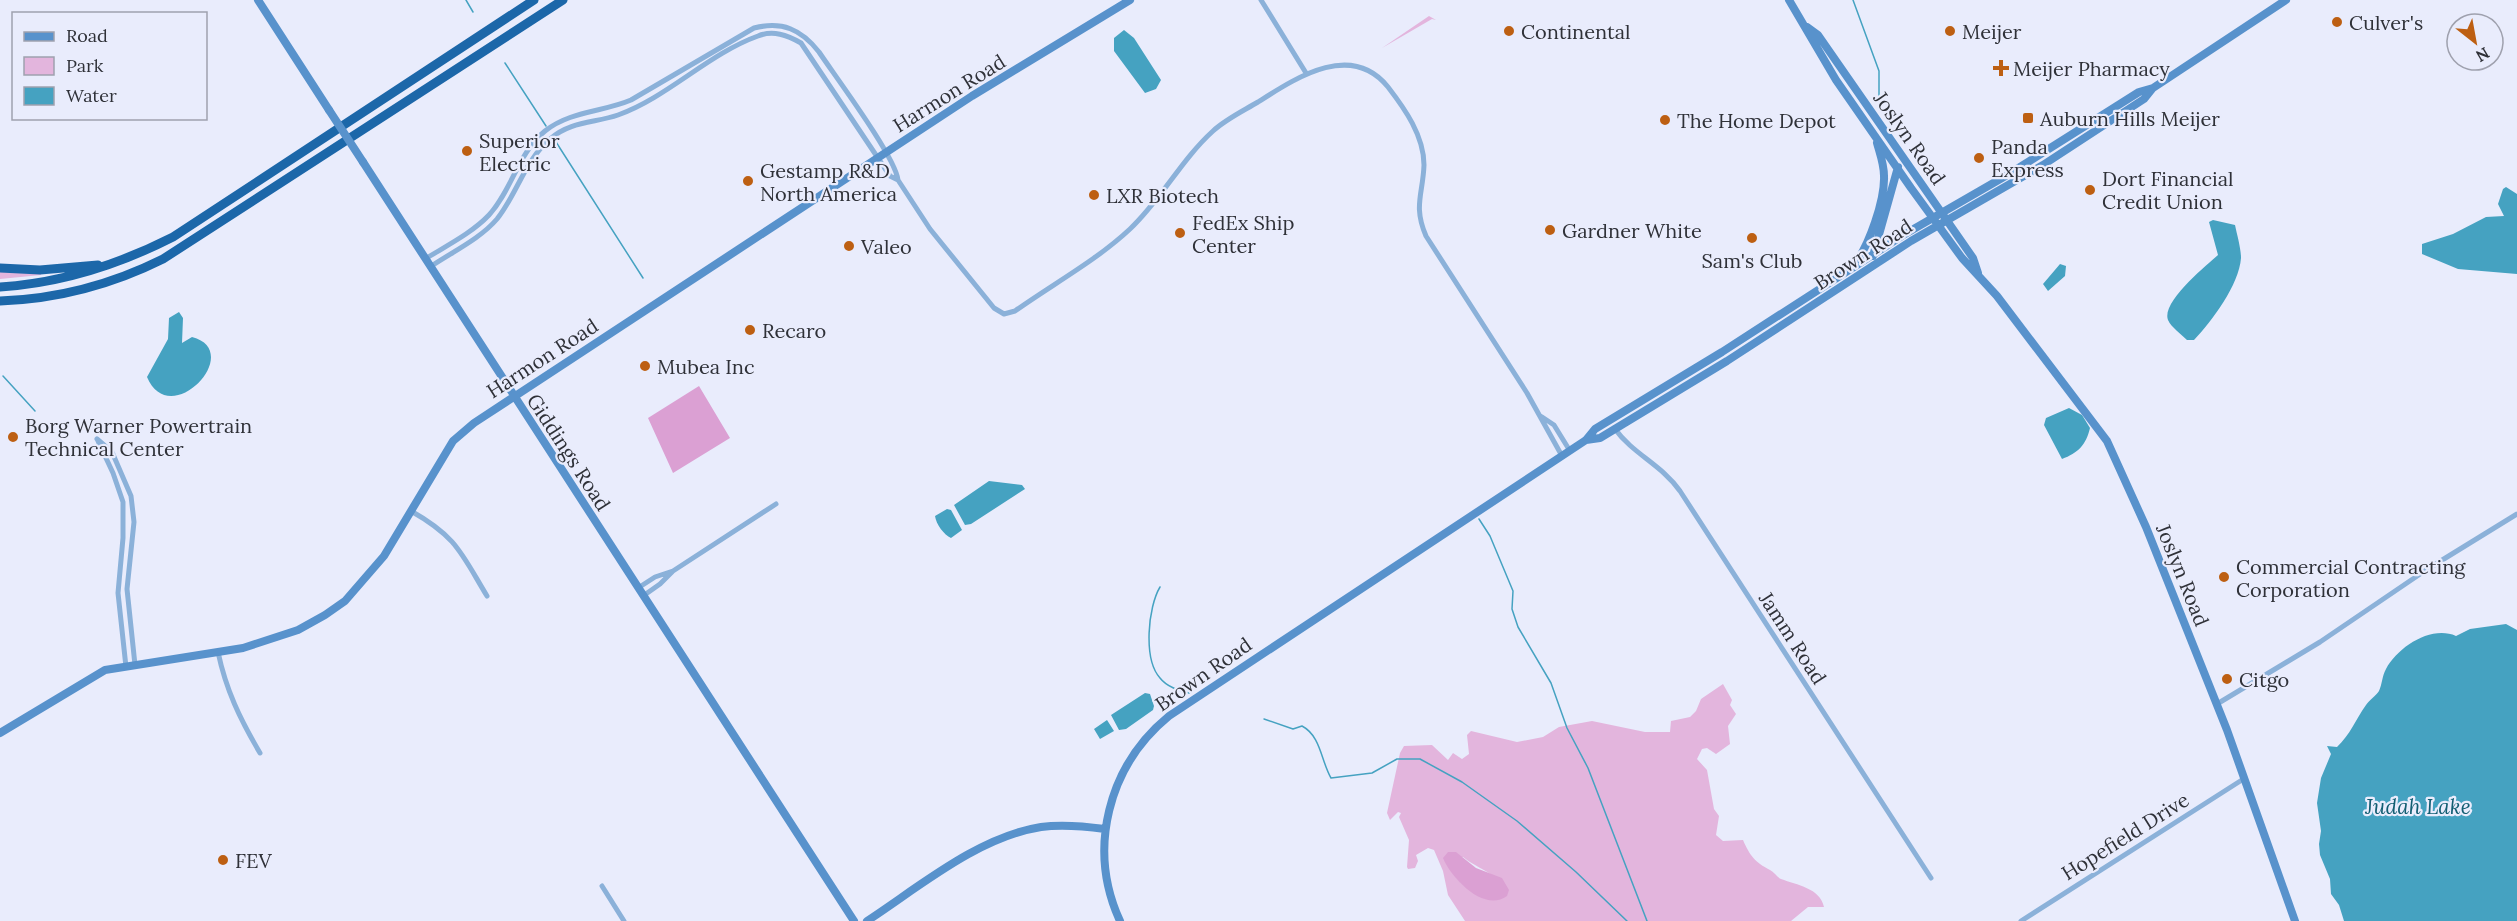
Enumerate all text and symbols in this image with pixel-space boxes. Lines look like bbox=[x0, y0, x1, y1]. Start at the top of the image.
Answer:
place label: Culver's bbox=[2349, 10, 2423, 35]
legend bbox=[12, 12, 207, 120]
north arrow bbox=[2445, 12, 2505, 72]
marker: Culver's bbox=[2330, 15, 2344, 29]
place label: Continental bbox=[1521, 19, 1630, 44]
place label: Meijer bbox=[1962, 19, 2022, 44]
text: Road bbox=[66, 24, 108, 47]
marker: Continental bbox=[1502, 24, 1516, 38]
marker: Meijer bbox=[1943, 24, 1957, 38]
text: N bbox=[2472, 43, 2493, 67]
street label: Harmon Road bbox=[888, 49, 1010, 137]
text: Park bbox=[66, 54, 104, 77]
place label: Meijer Pharmacy bbox=[2013, 56, 2170, 81]
marker: Meijer Pharmacy bbox=[1994, 61, 2008, 75]
text: Water bbox=[66, 84, 117, 107]
street label: Joslyn Road bbox=[1868, 86, 1951, 189]
place label: Auburn Hills Meijer bbox=[2039, 106, 2220, 131]
place label: The Home Depot bbox=[1677, 108, 1836, 133]
marker: Auburn Hills Meijer bbox=[2021, 111, 2035, 125]
marker: The Home Depot bbox=[1658, 113, 1672, 127]
place label: Superior Electric bbox=[479, 128, 560, 176]
place label: Panda Express bbox=[1991, 134, 2064, 182]
marker: Superior Electric bbox=[460, 144, 474, 158]
marker: Panda Express bbox=[1972, 151, 1986, 165]
place label: Gestamp R&D North America bbox=[760, 158, 897, 206]
place label: Dort Financial Credit Union bbox=[2102, 166, 2234, 214]
marker: Gestamp R&D North America bbox=[741, 174, 755, 188]
place label: LXR Biotech bbox=[1106, 183, 1219, 208]
marker: Dort Financial Credit Union bbox=[2083, 183, 2097, 197]
marker: LXR Biotech bbox=[1087, 188, 1101, 202]
place label: FedEx Ship Center bbox=[1192, 210, 1294, 258]
street label: Brown Road bbox=[1809, 213, 1917, 295]
place label: Gardner White bbox=[1562, 218, 1702, 243]
marker: Gardner White bbox=[1543, 223, 1557, 237]
marker: FedEx Ship Center bbox=[1173, 226, 1187, 240]
marker: Sam's Club bbox=[1745, 231, 1759, 245]
place label: Valeo bbox=[860, 234, 912, 259]
marker: Valeo bbox=[842, 239, 856, 253]
place label: Sam's Club bbox=[1702, 248, 1802, 273]
street label: Harmon Road bbox=[482, 313, 602, 403]
place label: Recaro bbox=[762, 318, 826, 343]
marker: Recaro bbox=[743, 323, 757, 337]
place label: Mubea Inc bbox=[657, 354, 755, 379]
marker: Mubea Inc bbox=[638, 359, 652, 373]
street label: Giddings Road bbox=[522, 389, 616, 515]
place label: Borg Warner Powertrain Technical Center bbox=[25, 413, 252, 461]
marker: Borg Warner Powertrain Technical Center bbox=[6, 430, 20, 444]
street label: Joslyn Road bbox=[2151, 519, 2215, 630]
place label: Commercial Contracting Corporation bbox=[2236, 554, 2466, 602]
marker: Commercial Contracting Corporation bbox=[2217, 570, 2231, 584]
street label: Jamm Road bbox=[1753, 586, 1832, 689]
street label: Brown Road bbox=[1150, 632, 1256, 716]
place label: Citgo bbox=[2239, 667, 2289, 692]
marker: Citgo bbox=[2220, 672, 2234, 686]
street label: Hopefield Drive bbox=[2057, 787, 2194, 885]
water label: Judah Lake bbox=[2364, 793, 2471, 820]
place label: FEV bbox=[235, 848, 272, 873]
marker: FEV bbox=[216, 853, 230, 867]

